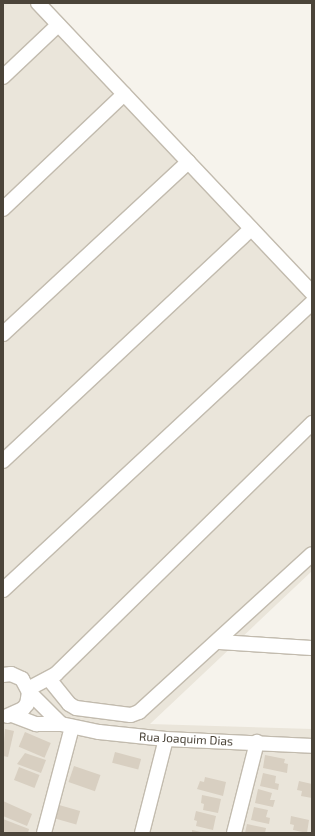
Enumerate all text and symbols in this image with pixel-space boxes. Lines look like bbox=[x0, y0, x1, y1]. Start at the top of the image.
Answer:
street label: Rua Joaquim Dias bbox=[138, 729, 234, 749]

